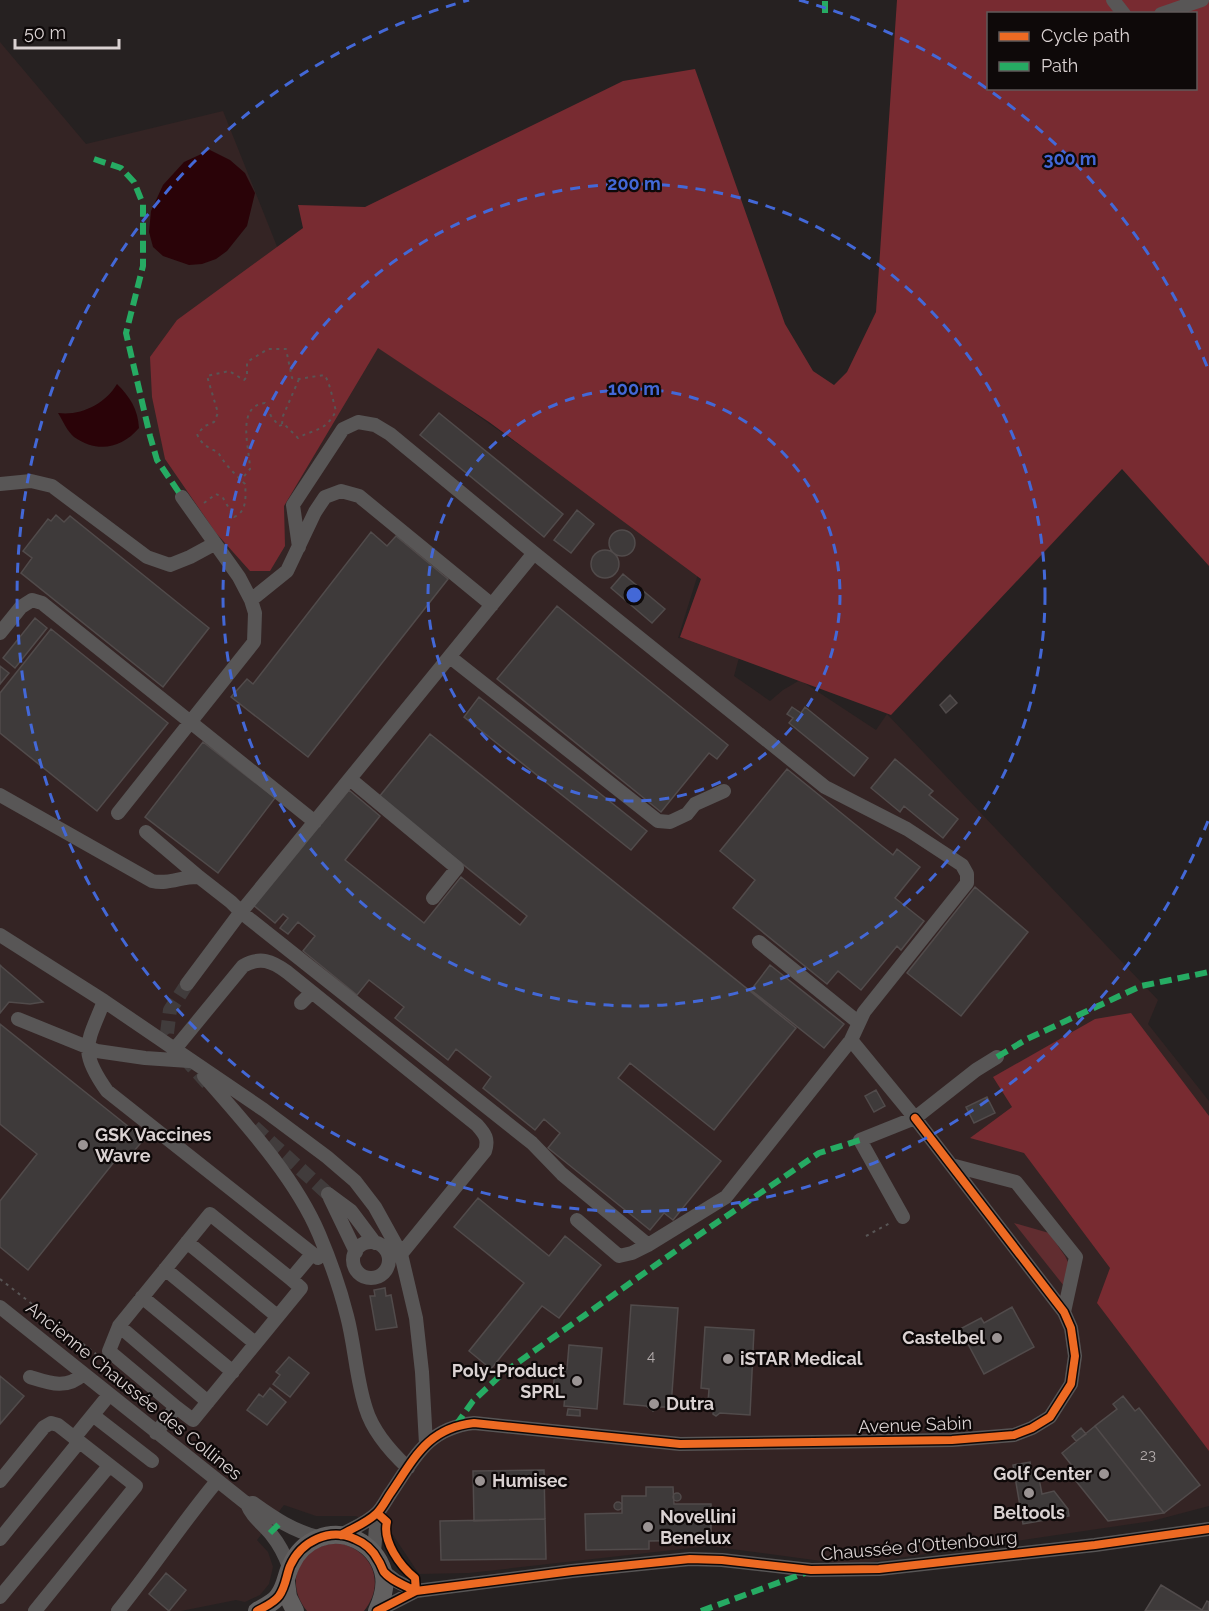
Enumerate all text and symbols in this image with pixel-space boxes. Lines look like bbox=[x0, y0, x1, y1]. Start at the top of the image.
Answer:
scale bar bbox=[15, 12, 118, 50]
legend bbox=[987, 12, 1197, 90]
text: 50 m bbox=[24, 22, 66, 43]
text: Cycle path bbox=[1041, 25, 1130, 46]
text: Path bbox=[1041, 55, 1078, 76]
text: 300 m bbox=[1043, 148, 1097, 169]
text: 200 m bbox=[607, 173, 661, 194]
text: 100 m bbox=[608, 378, 660, 399]
centre of rings bbox=[624, 585, 644, 605]
place label: GSK Vaccines Wavre bbox=[95, 1124, 212, 1166]
marker: GSK Vaccines Wavre bbox=[76, 1138, 90, 1152]
street label: Ancienne Chaussée des Collines bbox=[22, 1297, 247, 1484]
place label: Castelbel bbox=[902, 1327, 985, 1348]
marker: Castelbel bbox=[990, 1331, 1004, 1345]
house number: 4 bbox=[647, 1347, 655, 1365]
place label: iSTAR Medical bbox=[740, 1348, 863, 1369]
marker: iSTAR Medical bbox=[721, 1352, 735, 1366]
place label: Poly-Product SPRL bbox=[452, 1360, 565, 1402]
marker: Poly-Product SPRL bbox=[570, 1374, 584, 1388]
place label: Dutra bbox=[666, 1393, 714, 1414]
marker: Dutra bbox=[647, 1397, 661, 1411]
street label: Avenue Sabin bbox=[858, 1412, 972, 1437]
house number: 23 bbox=[1140, 1446, 1156, 1464]
place label: Golf Center bbox=[993, 1463, 1092, 1484]
marker: Golf Center bbox=[1097, 1467, 1111, 1481]
place label: Humisec bbox=[492, 1470, 568, 1491]
marker: Humisec bbox=[473, 1474, 487, 1488]
marker: Beltools bbox=[1022, 1486, 1036, 1500]
place label: Beltools bbox=[993, 1502, 1065, 1523]
place label: Novellini Benelux bbox=[660, 1506, 736, 1548]
marker: Novellini Benelux bbox=[641, 1520, 655, 1534]
street label: Chaussée d'Ottenbourg bbox=[820, 1526, 1018, 1565]

